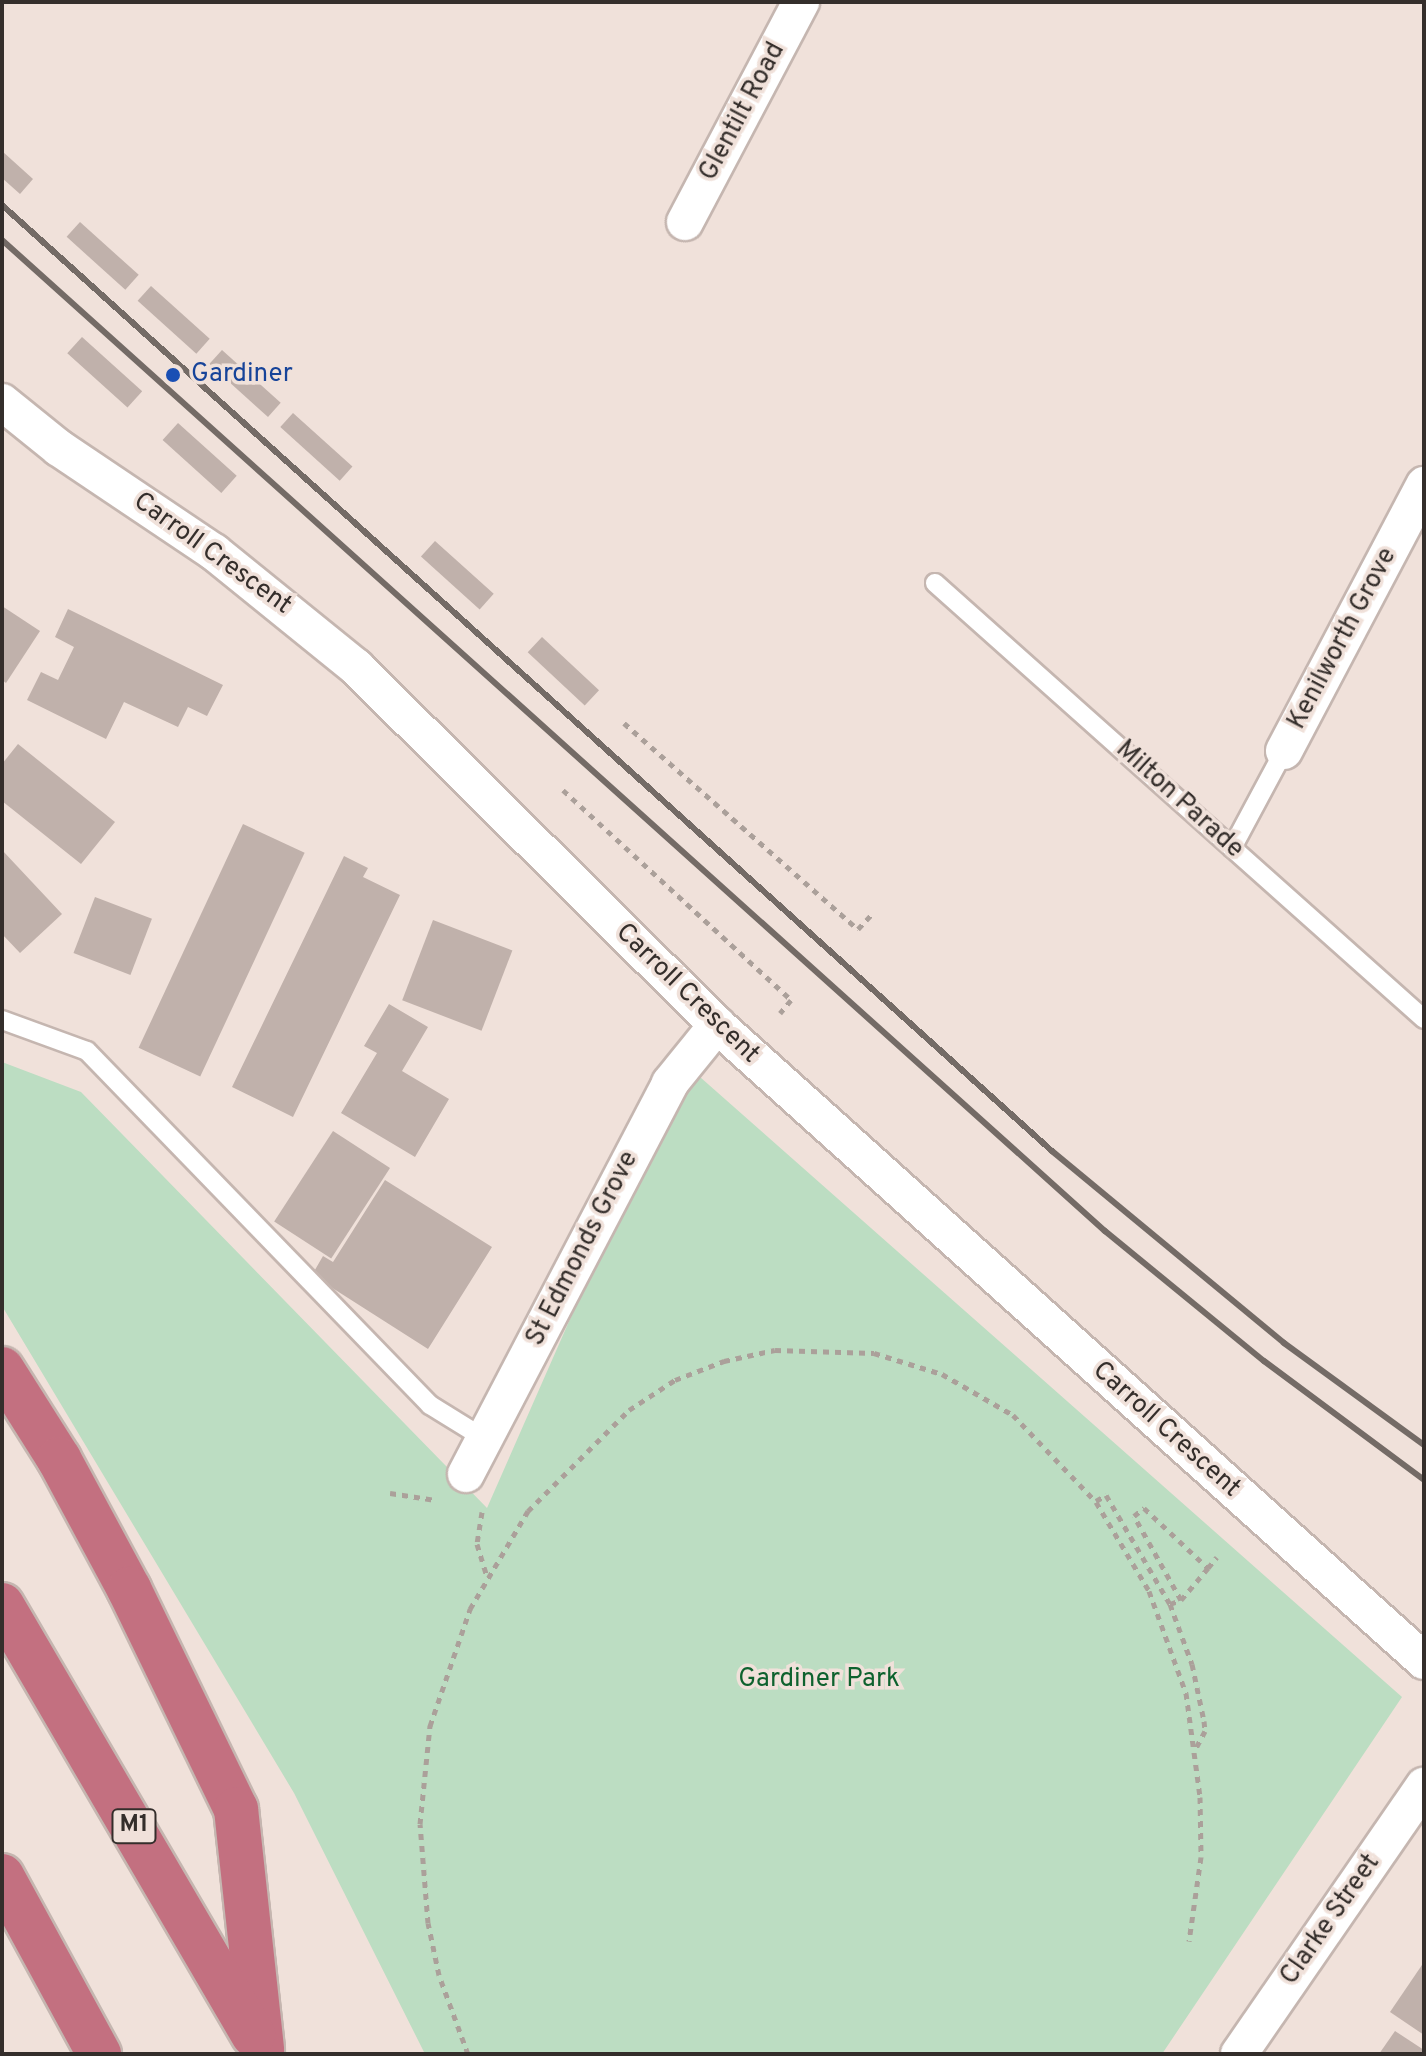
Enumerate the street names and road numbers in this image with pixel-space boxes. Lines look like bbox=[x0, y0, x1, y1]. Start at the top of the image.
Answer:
street label: Glentilt Road bbox=[694, 38, 792, 186]
street label: Carroll Crescent bbox=[127, 486, 297, 622]
street label: Kenilworth Grove bbox=[1282, 543, 1404, 735]
street label: Milton Parade bbox=[1109, 734, 1249, 866]
street label: Carroll Crescent bbox=[609, 917, 765, 1071]
street label: St Edmonds Grove bbox=[520, 1147, 646, 1351]
street label: Carroll Crescent bbox=[1086, 1356, 1246, 1504]
road number: M1 bbox=[110, 1806, 158, 1846]
street label: Clarke Street bbox=[1275, 1849, 1387, 1991]

